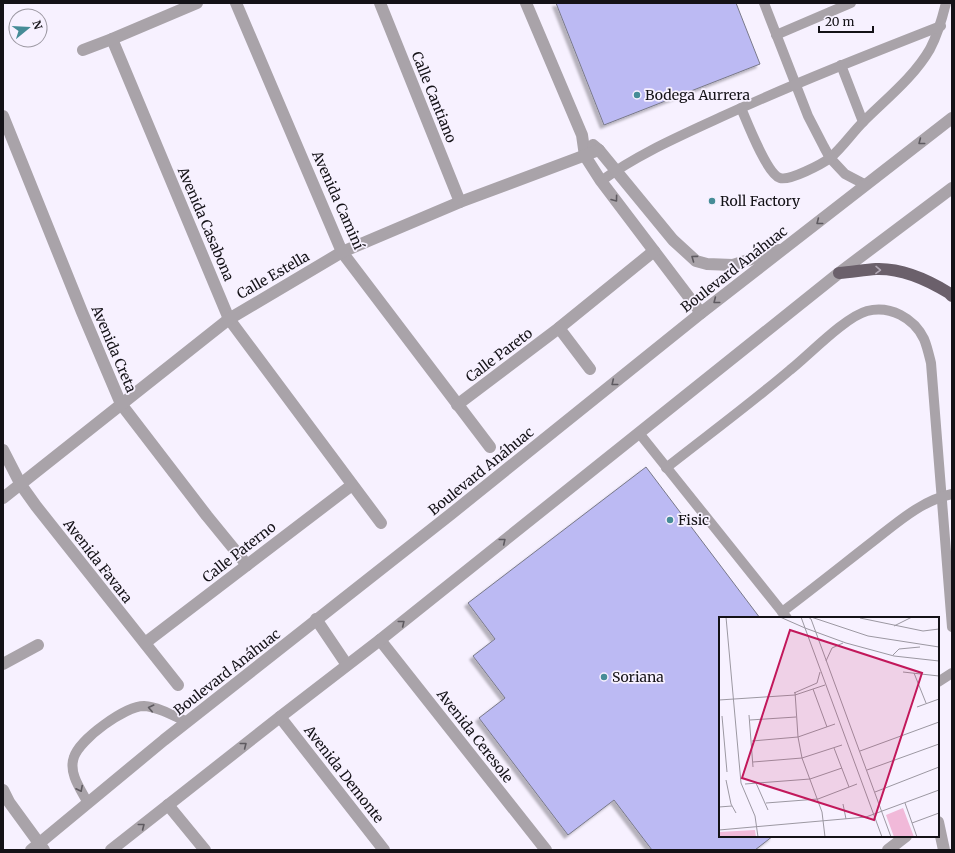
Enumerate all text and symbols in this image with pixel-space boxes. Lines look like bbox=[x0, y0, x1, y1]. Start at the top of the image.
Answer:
north arrow bbox=[8, 8, 48, 48]
scale bar bbox=[819, 8, 873, 34]
text: 20 m bbox=[825, 14, 854, 29]
text: N bbox=[30, 19, 46, 31]
street label: Calle Cantiano bbox=[407, 49, 461, 145]
place label: Bodega Aurrera bbox=[645, 86, 750, 104]
marker: Bodega Aurrera bbox=[632, 90, 642, 100]
one-way arrow bbox=[919, 137, 926, 144]
street label: Avenida Caminí bbox=[308, 147, 368, 253]
street label: Avenida Casabona bbox=[173, 163, 238, 284]
place label: Roll Factory bbox=[720, 192, 801, 210]
one-way arrow bbox=[610, 195, 617, 202]
marker: Roll Factory bbox=[707, 196, 717, 206]
one-way arrow bbox=[816, 217, 823, 224]
street label: Boulevard Anáhuac bbox=[677, 222, 791, 316]
street label: Calle Estella bbox=[234, 247, 313, 303]
one-way arrow bbox=[691, 256, 698, 263]
one-way arrow bbox=[875, 266, 881, 274]
one-way arrow bbox=[713, 297, 720, 304]
street label: Avenida Creta bbox=[87, 302, 141, 396]
street label: Calle Pareto bbox=[462, 324, 536, 386]
one-way arrow bbox=[612, 378, 619, 385]
street label: Boulevard Anáhuac bbox=[425, 423, 537, 519]
place label: Fisic bbox=[678, 511, 709, 529]
street label: Avenida Favara bbox=[59, 515, 137, 607]
marker: Fisic bbox=[665, 515, 675, 525]
street label: Calle Paterno bbox=[199, 518, 279, 586]
one-way arrow bbox=[499, 539, 506, 546]
inset map bbox=[719, 617, 939, 837]
one-way arrow bbox=[397, 620, 404, 627]
street label: Boulevard Anáhuac bbox=[170, 625, 284, 719]
place label: Soriana bbox=[612, 668, 664, 686]
marker: Soriana bbox=[599, 672, 609, 682]
street label: Avenida Ceresole bbox=[432, 685, 517, 786]
one-way arrow bbox=[148, 704, 155, 713]
street label: Avenida Demonte bbox=[300, 721, 388, 826]
one-way arrow bbox=[239, 743, 246, 750]
one-way arrow bbox=[75, 785, 83, 792]
one-way arrow bbox=[137, 823, 144, 830]

